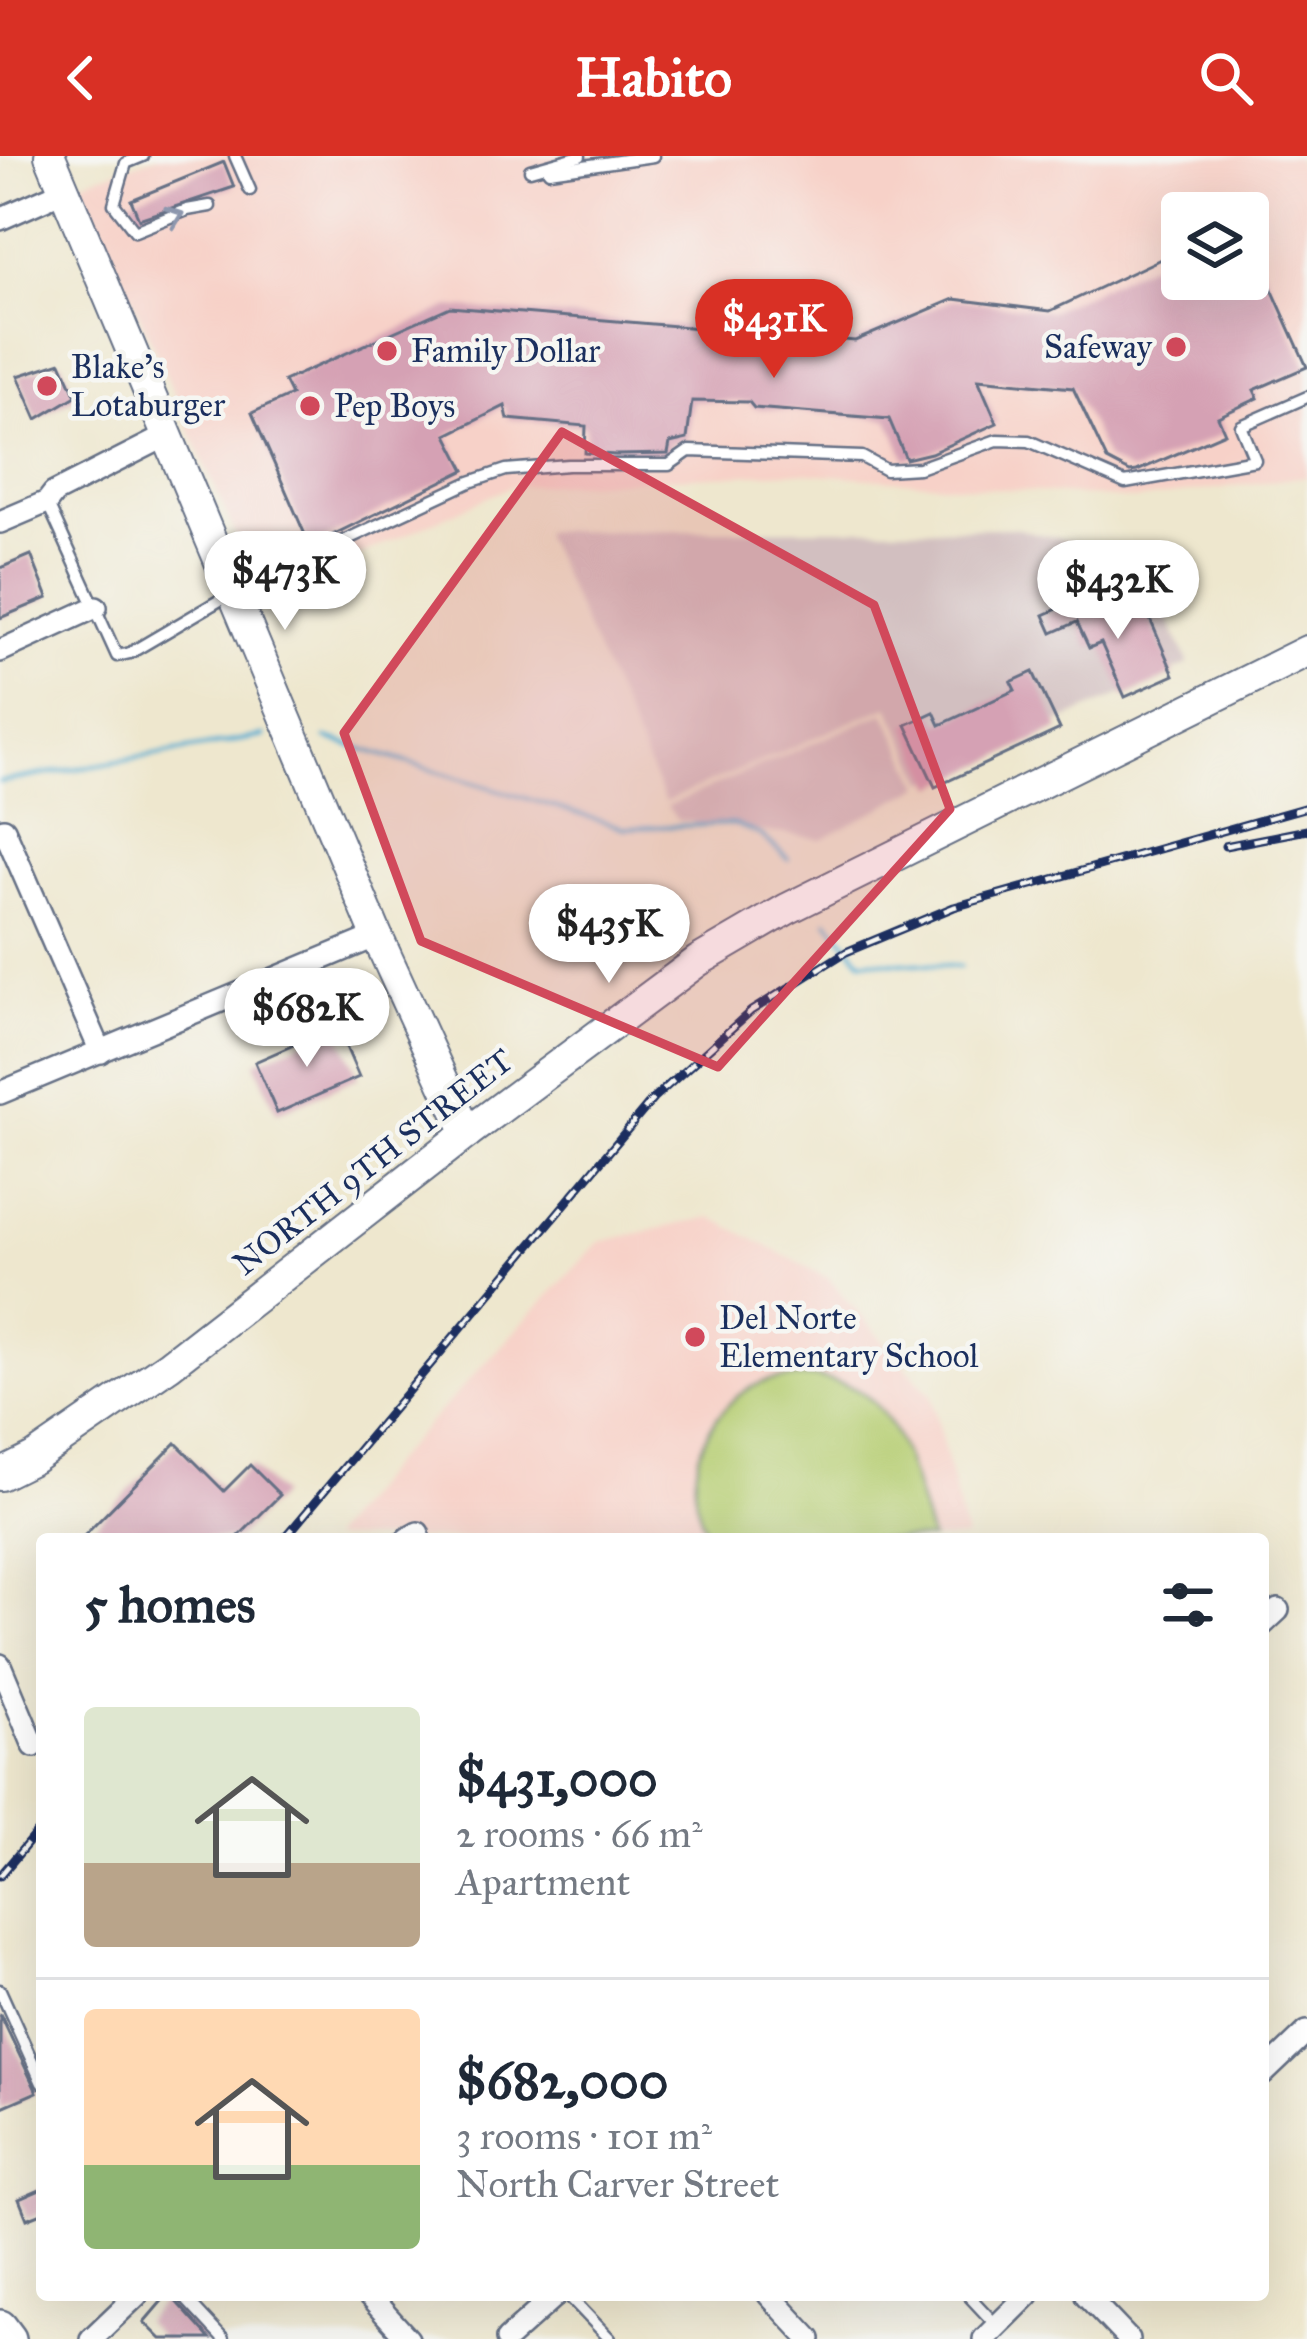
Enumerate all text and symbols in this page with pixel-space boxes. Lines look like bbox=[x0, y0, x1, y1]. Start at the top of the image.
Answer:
icon: back bbox=[48, 45, 114, 111]
text: Habito bbox=[575, 45, 732, 111]
icon: search bbox=[1193, 45, 1259, 111]
map controls bbox=[1161, 192, 1269, 300]
button: layers bbox=[1161, 192, 1269, 300]
one-way arrow bbox=[163, 206, 184, 230]
pin: $431K bbox=[690, 279, 858, 381]
text: $431K bbox=[722, 294, 826, 342]
place label: Safeway bbox=[1044, 327, 1153, 367]
place label: Family Dollar bbox=[411, 331, 601, 371]
marker: Safeway bbox=[1163, 334, 1189, 360]
marker: Family Dollar bbox=[374, 338, 400, 364]
place label: Blake's Lotaburger bbox=[71, 347, 226, 425]
marker: Blake's Lotaburger bbox=[34, 373, 60, 399]
place label: Pep Boys bbox=[334, 386, 455, 426]
marker: Pep Boys bbox=[297, 393, 323, 419]
pin: $473K bbox=[201, 531, 369, 633]
pin: $432K bbox=[1034, 540, 1202, 642]
text: $473K bbox=[231, 546, 339, 594]
text: $432K bbox=[1064, 555, 1172, 603]
pin: $435K bbox=[525, 884, 693, 986]
text: $435K bbox=[556, 899, 662, 947]
pin: $682K bbox=[223, 968, 391, 1070]
text: $682K bbox=[251, 983, 363, 1031]
street label: NORTH 9TH STREET bbox=[225, 1040, 522, 1285]
place label: Del Norte Elementary School bbox=[719, 1298, 979, 1376]
marker: Del Norte Elementary School bbox=[682, 1324, 708, 1350]
icon: filters bbox=[1155, 1572, 1221, 1638]
text: 5 homes bbox=[84, 1574, 255, 1636]
text: $431,000 bbox=[456, 1748, 658, 1810]
icon: home bbox=[180, 1755, 324, 1899]
text: 2 rooms · 66 m² bbox=[456, 1810, 703, 1858]
text: Apartment bbox=[456, 1858, 630, 1906]
text: $682,000 bbox=[456, 2050, 668, 2112]
icon: home bbox=[180, 2057, 324, 2201]
text: 3 rooms · 101 m² bbox=[456, 2112, 712, 2160]
text: North Carver Street bbox=[456, 2160, 779, 2208]

